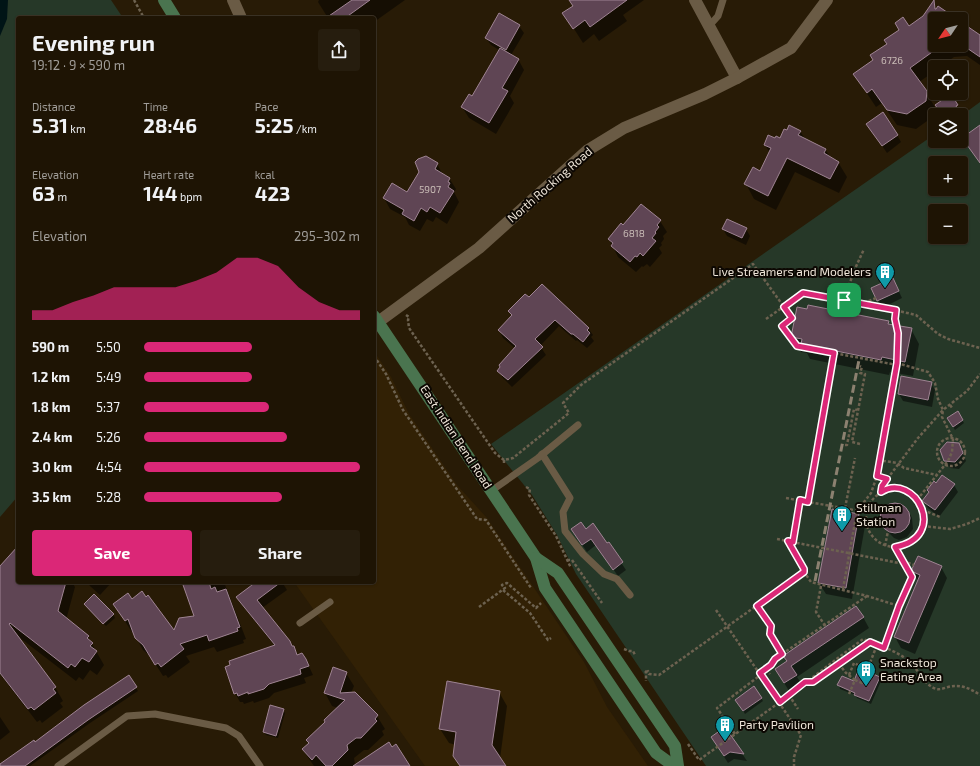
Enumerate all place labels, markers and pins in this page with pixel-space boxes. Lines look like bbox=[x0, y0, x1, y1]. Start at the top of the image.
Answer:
building icon: Live Streamers and Modelers bbox=[874, 261, 896, 289]
place label: Live Streamers and Modelers bbox=[712, 264, 871, 278]
pin bbox=[827, 283, 861, 317]
place label: Stillman Station bbox=[856, 500, 901, 528]
building icon: Stillman Station bbox=[831, 504, 853, 532]
place label: Snackstop Eating Area bbox=[880, 655, 942, 683]
building icon: Snackstop Eating Area bbox=[855, 659, 877, 687]
building icon: Party Pavilion bbox=[714, 714, 736, 742]
place label: Party Pavilion bbox=[739, 717, 814, 731]

